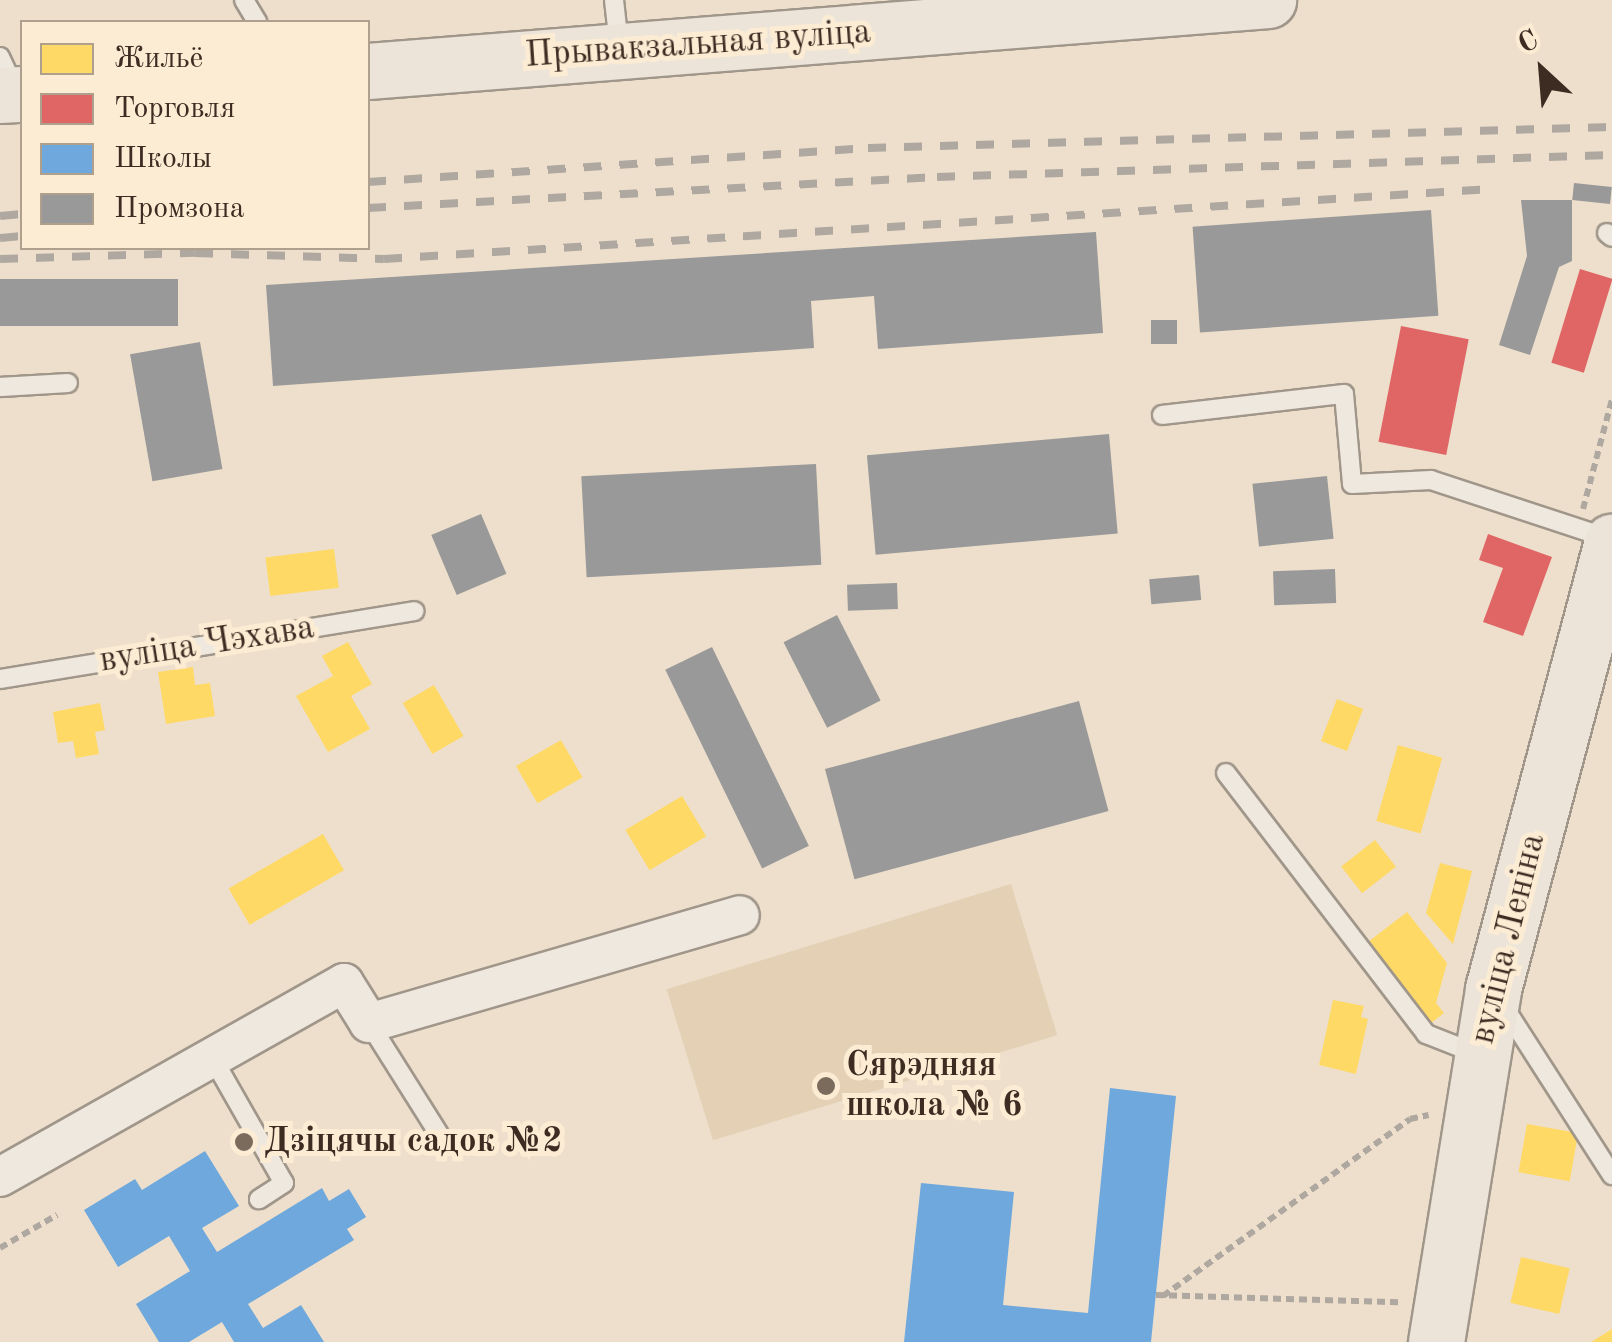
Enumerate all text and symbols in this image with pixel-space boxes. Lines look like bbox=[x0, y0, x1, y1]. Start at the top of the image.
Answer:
street label: Прывакзальная вуліца bbox=[524, 12, 872, 78]
legend bbox=[20, 20, 370, 250]
north arrow bbox=[1492, 20, 1592, 120]
text: С bbox=[1514, 26, 1543, 60]
text: Жильё bbox=[114, 44, 203, 74]
text: Торговля bbox=[114, 94, 235, 124]
text: Школы bbox=[114, 144, 212, 174]
text: Промзона bbox=[114, 194, 245, 224]
street label: вуліца Чэхава bbox=[97, 607, 317, 683]
street label: вуліца Леніна bbox=[1463, 830, 1555, 1048]
place label: Сярэдняя школа № 6 bbox=[846, 1045, 1022, 1127]
marker: Сярэдняя школа № 6 bbox=[815, 1075, 837, 1097]
place label: Дзіцячы садок №2 bbox=[264, 1121, 562, 1163]
marker: Дзіцячы садок №2 bbox=[233, 1131, 255, 1153]

